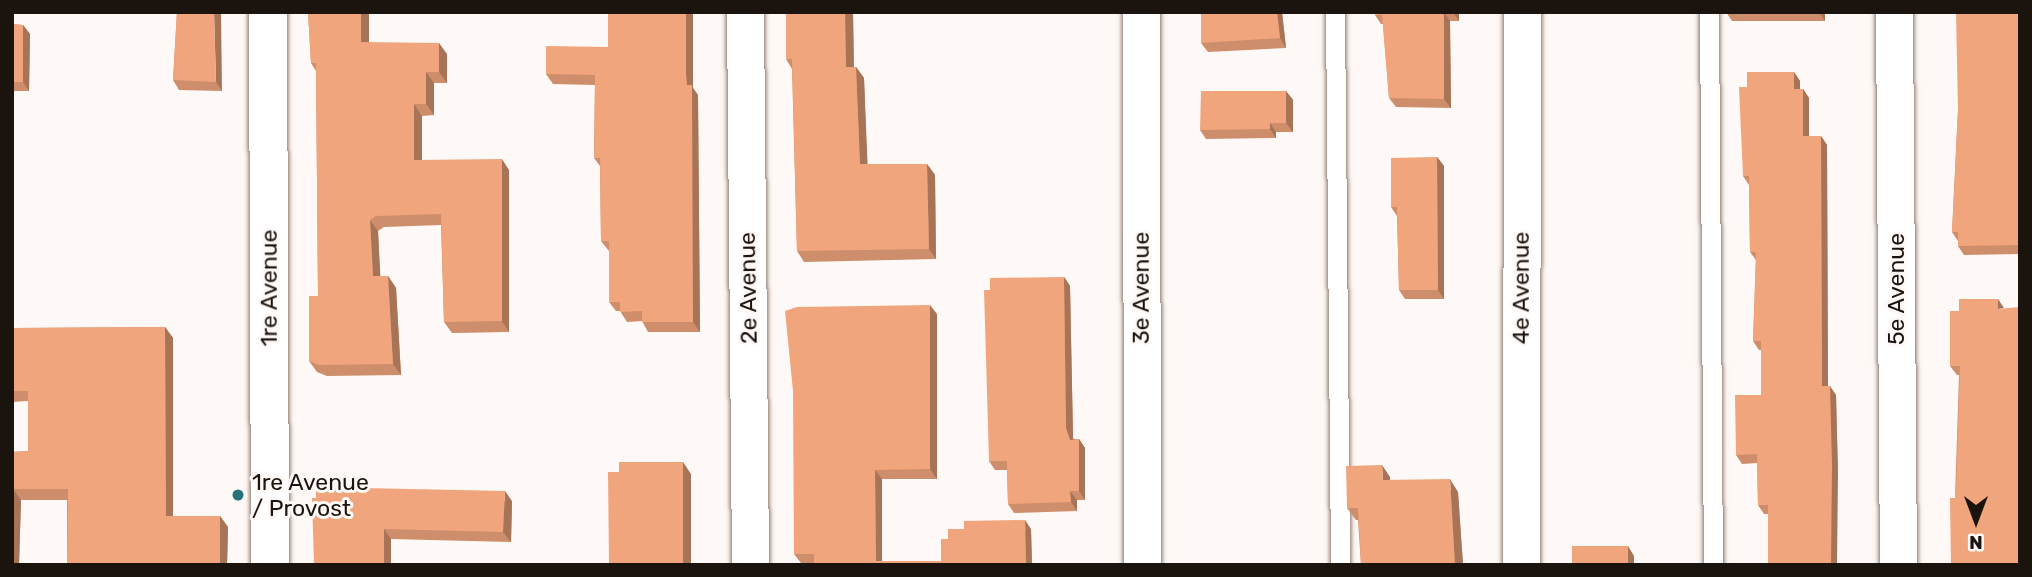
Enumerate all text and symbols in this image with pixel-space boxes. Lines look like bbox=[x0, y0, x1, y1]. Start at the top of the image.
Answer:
street label: 1re Avenue bbox=[255, 229, 283, 347]
street label: 2e Avenue bbox=[733, 231, 763, 345]
street label: 4e Avenue bbox=[1507, 231, 1535, 345]
street label: 3e Avenue bbox=[1127, 232, 1155, 344]
street label: 5e Avenue bbox=[1882, 233, 1910, 345]
place label: 1re Avenue / Provost bbox=[252, 468, 369, 522]
north arrow bbox=[1941, 486, 2011, 556]
marker: 1re Avenue / Provost bbox=[230, 487, 246, 503]
text: N bbox=[1969, 531, 1983, 554]

